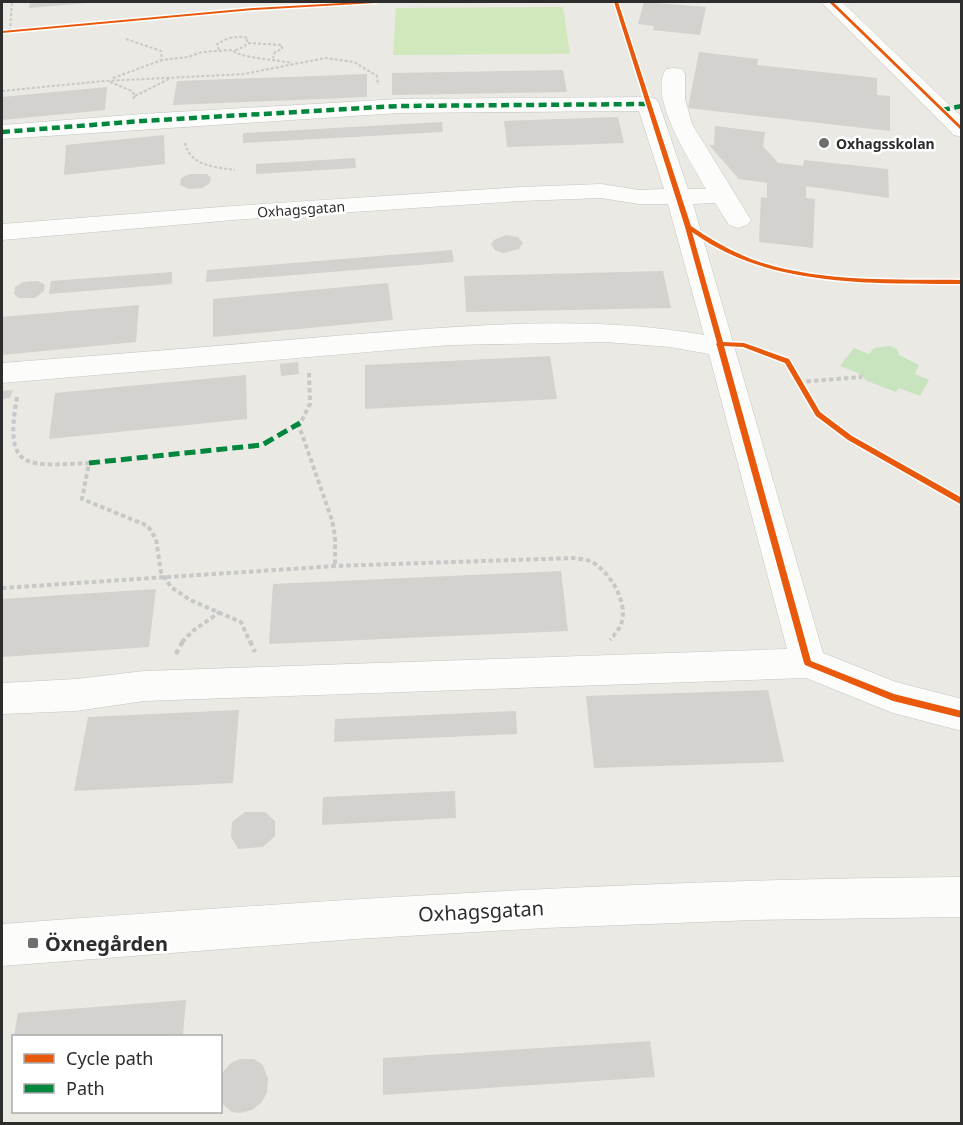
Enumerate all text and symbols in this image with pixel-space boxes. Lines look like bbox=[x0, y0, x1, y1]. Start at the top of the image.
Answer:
place label: Oxhagsskolan bbox=[836, 134, 935, 153]
marker: Oxhagsskolan bbox=[817, 136, 831, 150]
street label: Oxhagsgatan bbox=[256, 196, 346, 222]
street label: Oxhagsgatan bbox=[417, 894, 545, 928]
place label: Öxnegården bbox=[45, 930, 168, 957]
marker: Öxnegården bbox=[26, 936, 40, 950]
legend bbox=[12, 1035, 222, 1113]
text: Cycle path bbox=[66, 1046, 153, 1070]
text: Path bbox=[66, 1076, 105, 1100]

